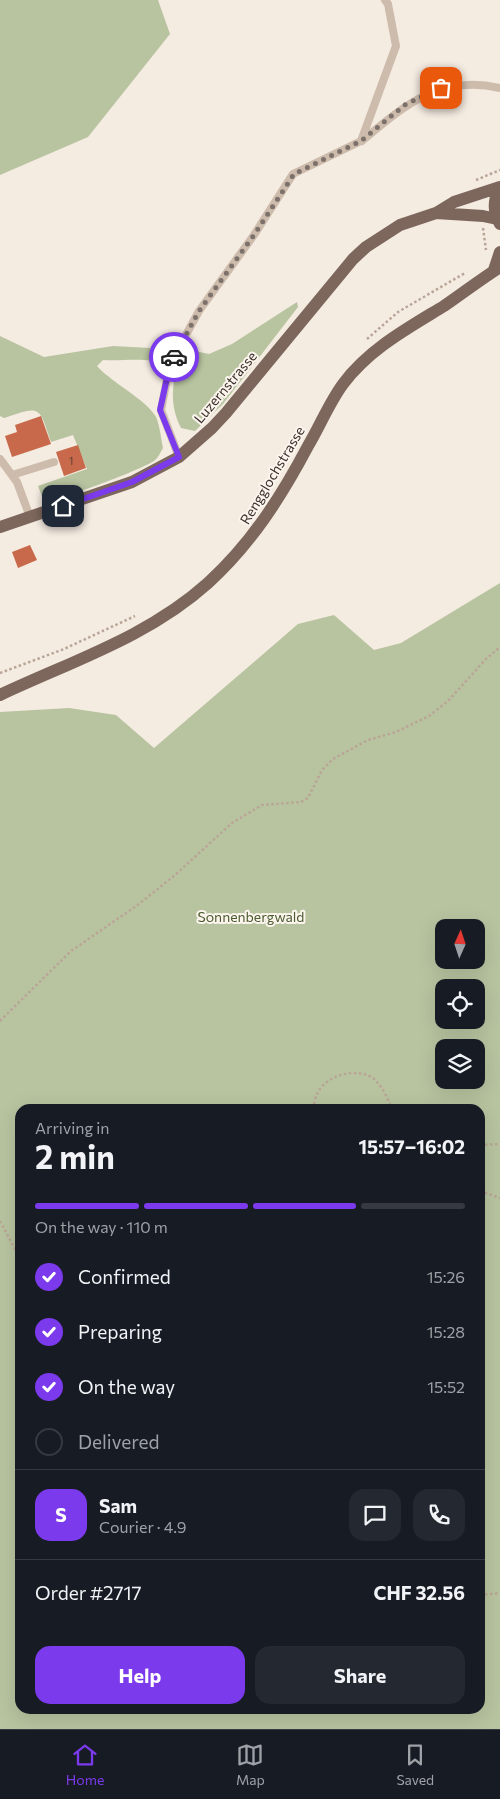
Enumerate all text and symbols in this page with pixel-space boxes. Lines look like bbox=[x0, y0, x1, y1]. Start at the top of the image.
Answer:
pin bbox=[420, 67, 462, 109]
icon: bag bbox=[427, 74, 455, 102]
courier bbox=[149, 332, 199, 382]
icon: car bbox=[160, 343, 188, 371]
street label: Luzernstrasse bbox=[190, 348, 260, 426]
street label: Rengglochstrasse bbox=[236, 423, 308, 527]
house number: 1 bbox=[69, 454, 73, 467]
pin bbox=[42, 485, 84, 527]
icon: home bbox=[49, 492, 77, 520]
park label: Sonnenbergwald bbox=[198, 908, 304, 925]
north arrow bbox=[435, 919, 485, 969]
map controls bbox=[435, 919, 485, 1089]
button: locate bbox=[435, 979, 485, 1029]
button: layers bbox=[435, 1039, 485, 1089]
text: Arriving in bbox=[35, 1118, 109, 1137]
text: 15:57–16:02 bbox=[358, 1135, 465, 1158]
text: 2 min bbox=[35, 1136, 115, 1176]
text: On the way · 110 m bbox=[35, 1217, 168, 1236]
icon: check bbox=[35, 1263, 63, 1291]
text: Confirmed bbox=[78, 1265, 171, 1288]
text: 15:26 bbox=[427, 1267, 465, 1286]
icon: check bbox=[35, 1318, 63, 1346]
text: Preparing bbox=[78, 1320, 162, 1343]
text: 15:28 bbox=[427, 1322, 465, 1341]
icon: check bbox=[35, 1373, 63, 1401]
text: On the way bbox=[78, 1375, 175, 1398]
text: 15:52 bbox=[427, 1377, 465, 1396]
text: Delivered bbox=[78, 1430, 159, 1453]
button: chat bbox=[349, 1489, 401, 1541]
button: phone bbox=[413, 1489, 465, 1541]
text: Sam bbox=[99, 1494, 137, 1517]
text: S bbox=[55, 1503, 67, 1526]
text: Courier · 4.9 bbox=[99, 1517, 186, 1536]
text: Order #2717 bbox=[35, 1581, 142, 1604]
text: CHF 32.56 bbox=[374, 1581, 465, 1604]
button: Help bbox=[35, 1646, 245, 1704]
button: Share bbox=[255, 1646, 465, 1704]
tab: Home bbox=[66, 1741, 104, 1788]
tab: Map bbox=[236, 1741, 265, 1788]
tab: Saved bbox=[396, 1741, 434, 1788]

